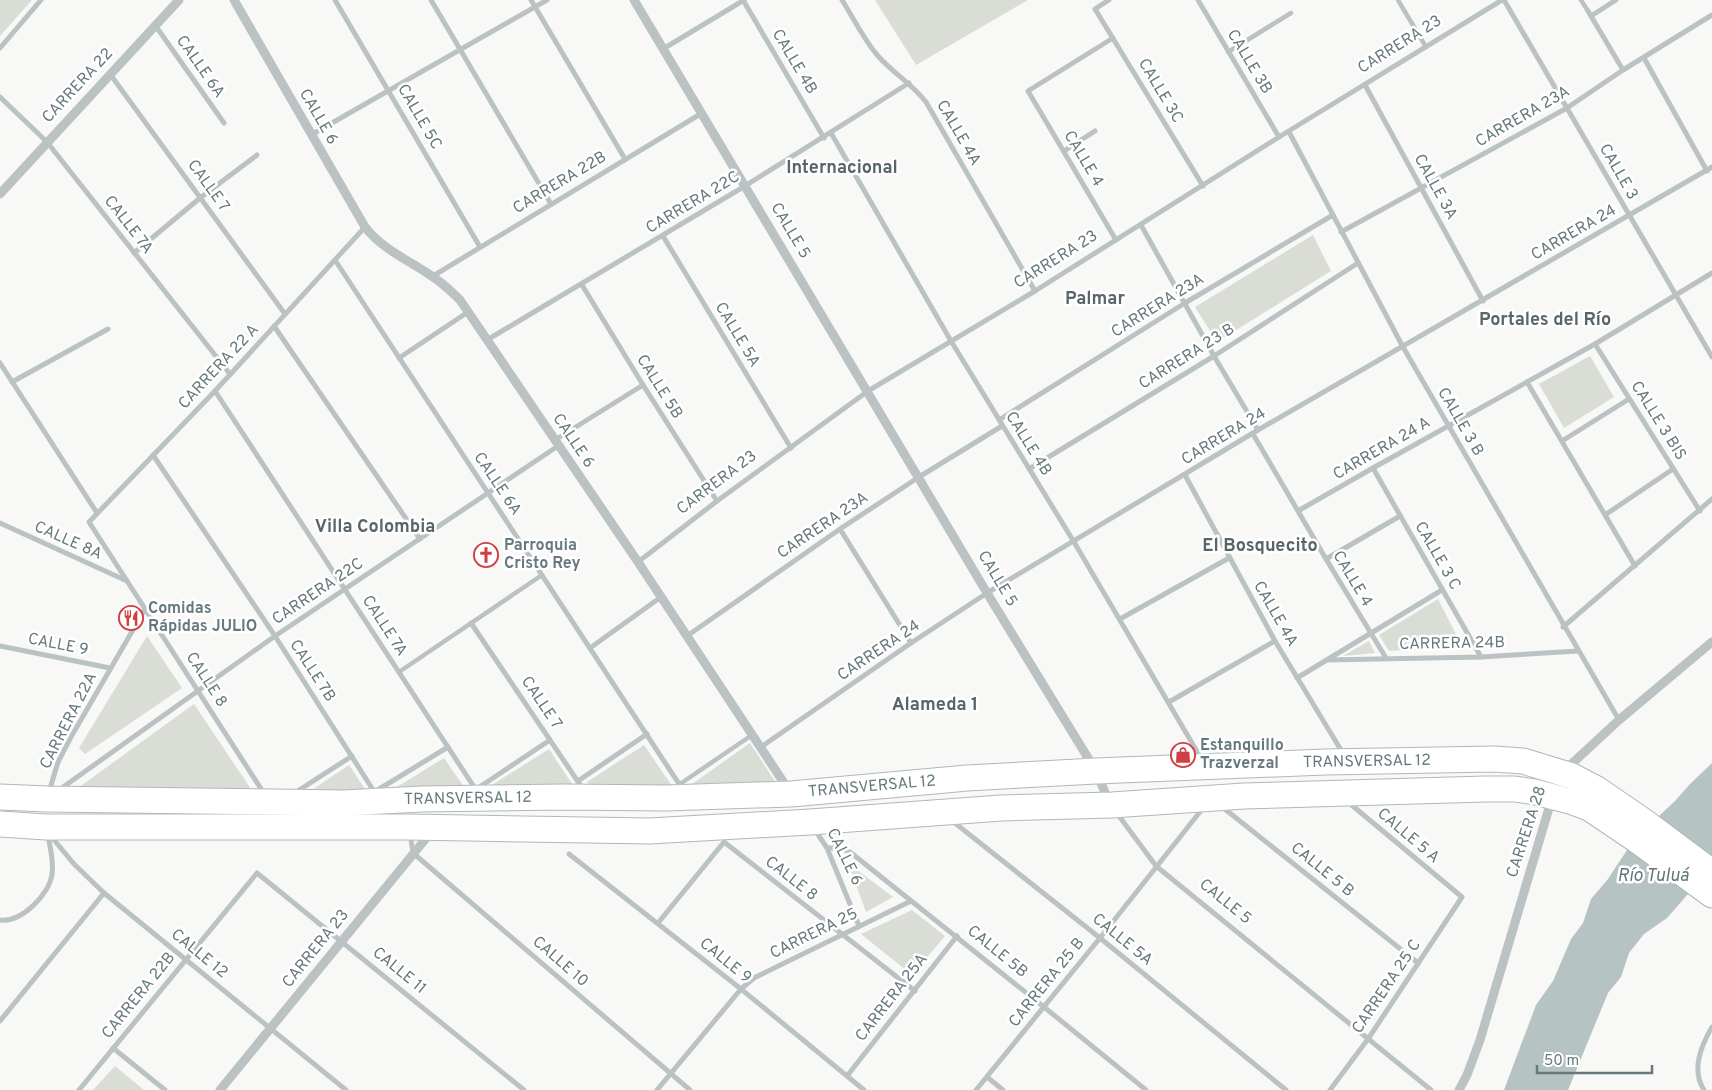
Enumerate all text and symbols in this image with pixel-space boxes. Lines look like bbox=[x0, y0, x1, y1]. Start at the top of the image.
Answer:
street label: CARRERA 23 bbox=[1354, 11, 1446, 79]
street label: CALLE 4B bbox=[767, 26, 821, 98]
street label: CALLE 3B bbox=[1222, 26, 1276, 98]
street label: CALLE 6A bbox=[171, 32, 229, 102]
street label: CARRERA 22 bbox=[38, 44, 118, 128]
street label: CALLE 3C bbox=[1133, 55, 1187, 127]
street label: CALLE 5C bbox=[392, 81, 446, 153]
street label: CARRERA 23A bbox=[1472, 82, 1574, 152]
street label: CALLE 6 bbox=[294, 85, 342, 149]
street label: CALLE 4A bbox=[931, 97, 985, 169]
street label: CALLE 4 bbox=[1059, 127, 1108, 191]
street label: CALLE 3 bbox=[1594, 140, 1642, 204]
street label: CARRERA 22B bbox=[510, 147, 610, 219]
street label: CALLE 3A bbox=[1409, 151, 1461, 224]
street label: CALLE 7 bbox=[182, 156, 234, 216]
district label: Internacional bbox=[786, 157, 898, 180]
street label: CARRERA 22C bbox=[643, 167, 743, 239]
street label: CALLE 7A bbox=[99, 192, 157, 258]
street label: CALLE 5 bbox=[766, 199, 814, 263]
street label: CARRERA 24 bbox=[1528, 201, 1620, 265]
street label: CARRERA 23 bbox=[1010, 226, 1102, 294]
street label: CARRERA 23A bbox=[1108, 269, 1208, 342]
district label: Palmar bbox=[1065, 288, 1125, 311]
street label: CALLE 5A bbox=[710, 299, 764, 371]
district label: Portales del Río bbox=[1479, 309, 1611, 332]
street label: CARRERA 22 A bbox=[174, 320, 264, 414]
street label: CARRERA 23 B bbox=[1135, 320, 1239, 394]
street label: CALLE 5B bbox=[631, 351, 687, 423]
street label: CALLE 3 BIS bbox=[1626, 378, 1690, 464]
street label: CALLE 3 B bbox=[1432, 384, 1488, 460]
street label: CARRERA 24 bbox=[1178, 404, 1270, 470]
street label: CALLE 4B bbox=[1000, 408, 1056, 480]
street label: CALLE 6 bbox=[548, 410, 598, 472]
street label: CARRERA 24 A bbox=[1330, 413, 1434, 485]
street label: CARRERA 23 bbox=[673, 446, 761, 520]
street label: CALLE 6A bbox=[469, 449, 525, 520]
street label: CARRERA 23A bbox=[774, 488, 873, 564]
district label: Villa Colombia bbox=[315, 516, 435, 539]
street label: CALLE 8A bbox=[31, 517, 105, 565]
street label: CALLE 3 C bbox=[1409, 518, 1465, 594]
district label: El Bosquecito bbox=[1202, 535, 1318, 558]
place label: Parroquia Cristo Rey bbox=[504, 536, 580, 574]
church icon: Parroquia Cristo Rey bbox=[473, 542, 499, 568]
street label: CALLE 5 bbox=[973, 547, 1021, 611]
street label: CALLE 4 bbox=[1328, 547, 1377, 611]
street label: CARRERA 22C bbox=[269, 554, 367, 630]
street label: CALLE 4A bbox=[1248, 578, 1302, 650]
street label: CALLE 7A bbox=[357, 592, 411, 660]
place label: Comidas Rápidas JULIO bbox=[148, 599, 257, 637]
restaurant icon: Comidas Rápidas JULIO bbox=[118, 605, 144, 631]
street label: CARRERA 24 bbox=[834, 616, 924, 686]
street label: CALLE 9 bbox=[26, 629, 90, 661]
street label: CARRERA 24B bbox=[1399, 633, 1505, 655]
street label: CALLE 7B bbox=[285, 636, 339, 706]
street label: CALLE 8 bbox=[181, 649, 231, 711]
street label: CARRERA 22A bbox=[36, 669, 102, 773]
street label: CALLE 7 bbox=[516, 673, 566, 733]
district label: Alameda 1 bbox=[892, 694, 978, 717]
place label: Estanquillo Trazverzal bbox=[1200, 736, 1284, 774]
shop icon: Estanquillo Trazverzal bbox=[1170, 742, 1196, 768]
street label: TRANSVERSAL 12 bbox=[1303, 751, 1431, 773]
street label: TRANSVERSAL 12 bbox=[807, 771, 937, 803]
street label: CARRERA 28 bbox=[1503, 784, 1551, 880]
street label: TRANSVERSAL 12 bbox=[404, 788, 532, 810]
street label: CALLE 5 A bbox=[1373, 804, 1444, 868]
street label: CALLE 6 bbox=[822, 825, 866, 889]
street label: CALLE 5 B bbox=[1286, 838, 1358, 902]
street label: CALLE 8 bbox=[761, 852, 821, 906]
water label: Río Tuluá bbox=[1617, 865, 1691, 888]
street label: CALLE 5 bbox=[1195, 875, 1255, 929]
street label: CARRERA 25 bbox=[767, 904, 861, 964]
street label: CARRERA 23 bbox=[278, 906, 354, 992]
street label: CALLE 5A bbox=[1088, 909, 1156, 971]
street label: CALLE 5B bbox=[963, 921, 1031, 983]
street label: CALLE 12 bbox=[166, 925, 232, 983]
street label: CALLE 10 bbox=[528, 932, 592, 992]
street label: CALLE 9 bbox=[695, 934, 755, 988]
street label: CARRERA 25 B bbox=[1005, 934, 1089, 1032]
street label: CARRERA 25 C bbox=[1348, 936, 1426, 1038]
street label: CALLE 11 bbox=[368, 943, 430, 999]
street label: CARRERA 22B bbox=[98, 949, 180, 1043]
street label: CARRERA 25A bbox=[852, 950, 933, 1046]
scale bar bbox=[1537, 1042, 1652, 1074]
text: 50 m bbox=[1544, 1052, 1579, 1071]

